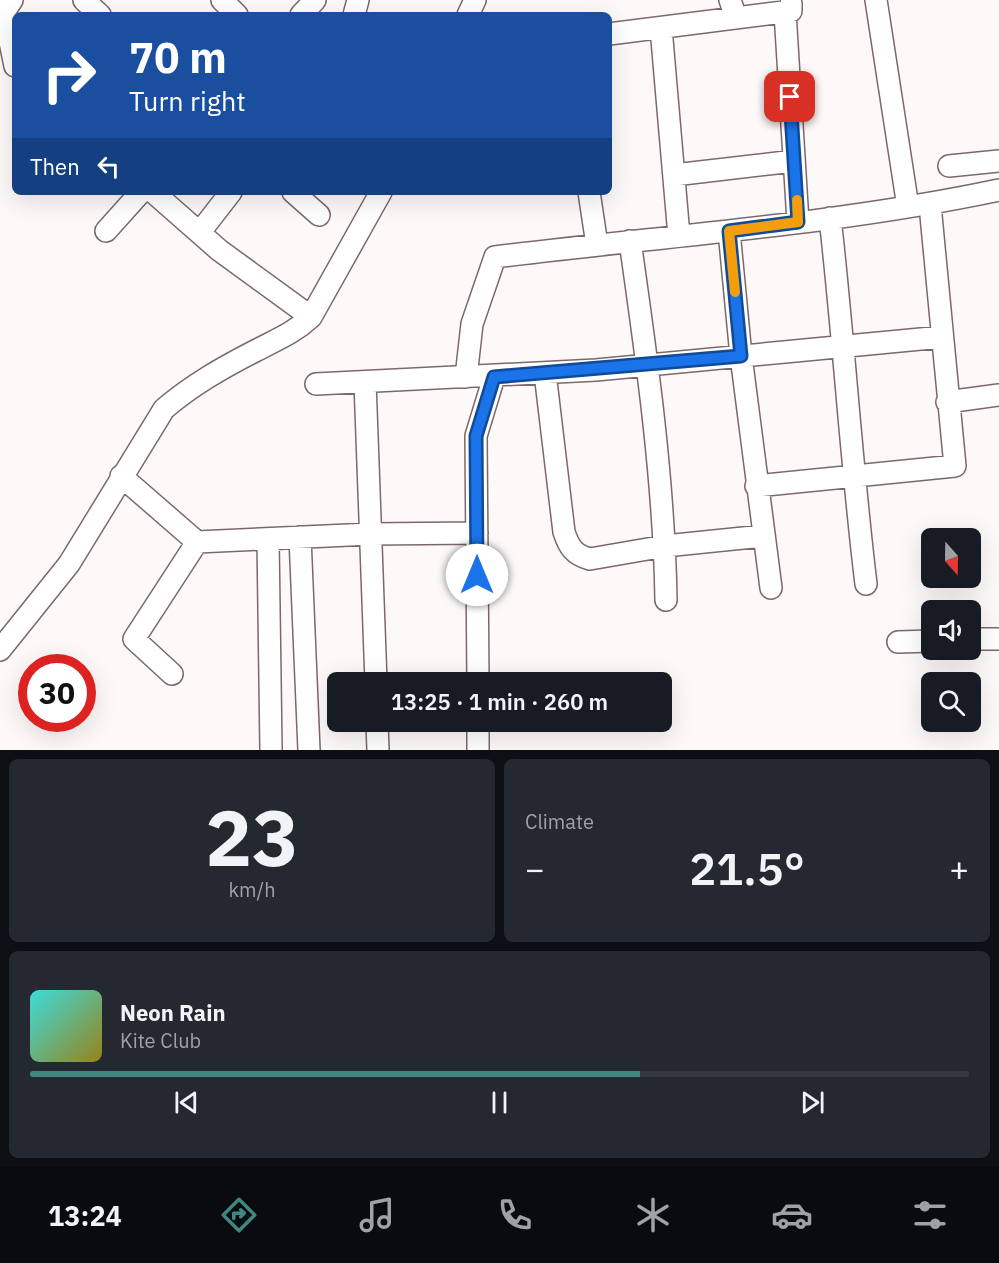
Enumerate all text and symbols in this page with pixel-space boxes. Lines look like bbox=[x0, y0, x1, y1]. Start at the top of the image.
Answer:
text: 70 m bbox=[129, 30, 227, 85]
icon: right bbox=[30, 36, 108, 114]
pin bbox=[764, 71, 815, 122]
icon: arrive bbox=[773, 80, 806, 113]
text: Turn right bbox=[129, 83, 246, 118]
icon: left bbox=[92, 150, 125, 183]
text: Then bbox=[30, 152, 80, 181]
north arrow bbox=[921, 528, 981, 588]
map controls bbox=[921, 528, 981, 732]
position arrow bbox=[445, 543, 509, 607]
button: sound bbox=[921, 600, 981, 660]
speed limit sign: 30 bbox=[18, 654, 96, 732]
button: search bbox=[921, 672, 981, 732]
text: 13:25 · 1 min · 260 m bbox=[391, 687, 608, 716]
text: 23 bbox=[205, 786, 299, 887]
text: Climate bbox=[525, 808, 594, 835]
text: 21.5° bbox=[689, 839, 805, 897]
text: − bbox=[525, 847, 545, 890]
text: + bbox=[949, 847, 969, 890]
text: km/h bbox=[228, 876, 276, 903]
text: Neon Rain bbox=[120, 998, 226, 1027]
text: Kite Club bbox=[120, 1027, 201, 1054]
icon: previous bbox=[170, 1086, 203, 1119]
icon: pause bbox=[483, 1086, 516, 1119]
icon: next bbox=[796, 1086, 829, 1119]
icon: directions bbox=[218, 1194, 260, 1236]
icon: music bbox=[356, 1194, 398, 1236]
icon: phone bbox=[494, 1194, 536, 1236]
icon: climate bbox=[632, 1194, 674, 1236]
icon: car bbox=[771, 1194, 813, 1236]
icon: filters bbox=[909, 1194, 951, 1236]
text: 13:24 bbox=[48, 1198, 122, 1233]

